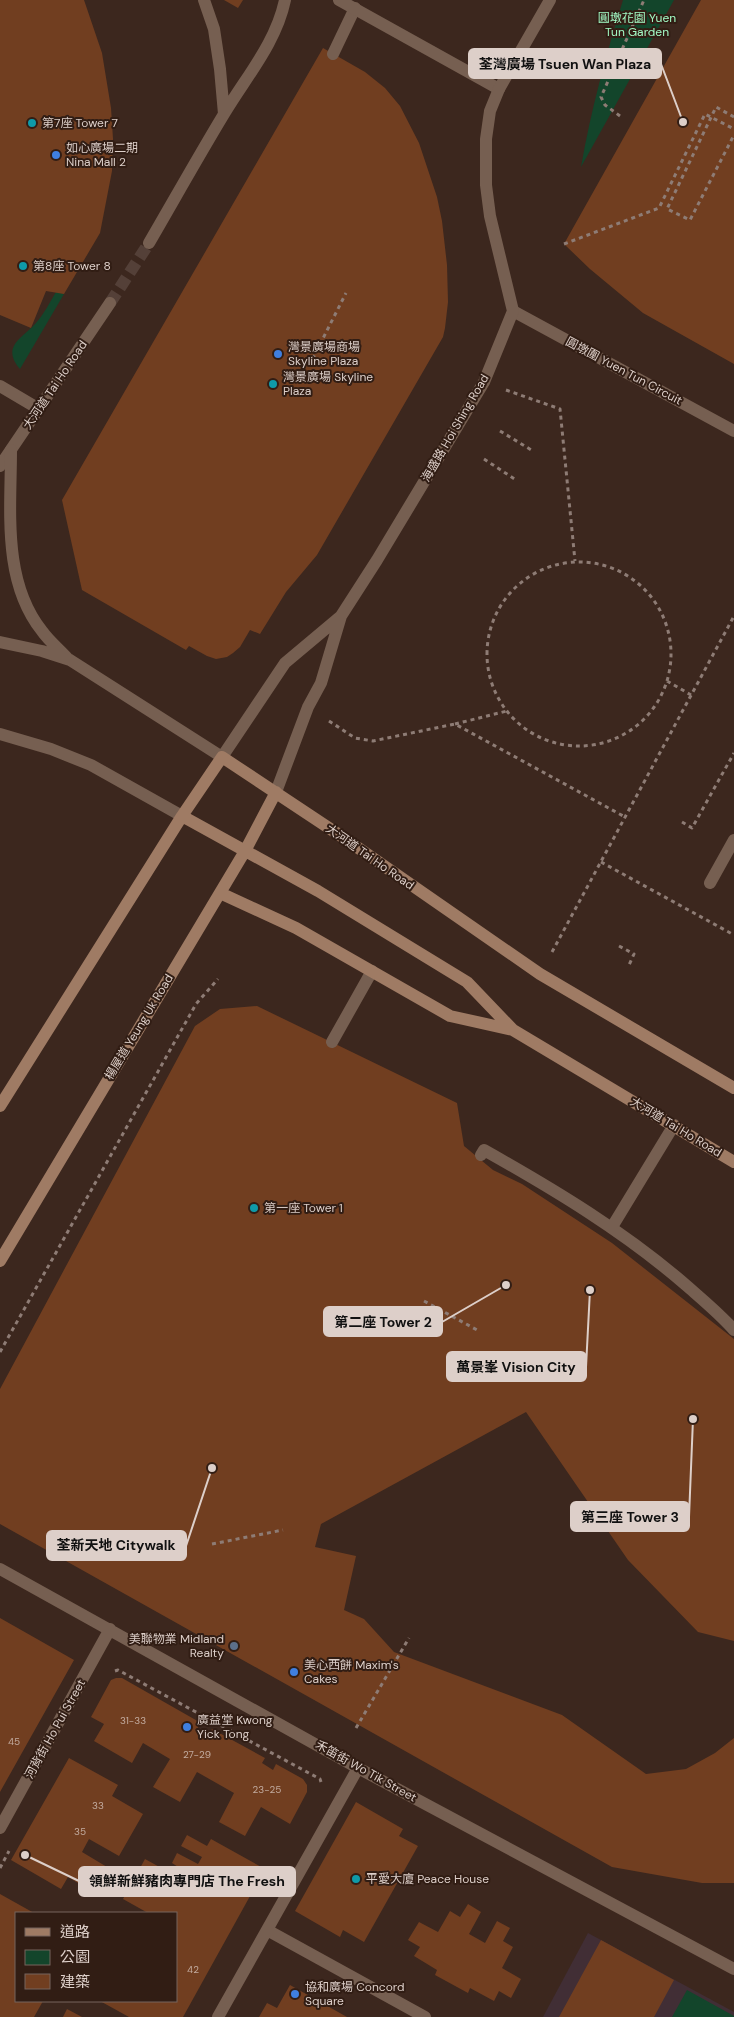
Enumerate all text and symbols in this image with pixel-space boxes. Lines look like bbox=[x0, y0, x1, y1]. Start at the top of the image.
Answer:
park label: 圓墩花園 Yuen Tun Garden bbox=[598, 10, 676, 40]
callout: 荃灣廣場 Tsuen Wan Plaza bbox=[469, 49, 661, 78]
text: 荃灣廣場 Tsuen Wan Plaza bbox=[479, 55, 651, 73]
place label: 第7座 Tower 7 bbox=[42, 115, 118, 131]
marker: 第7座 Tower 7 bbox=[26, 117, 38, 129]
place label: 如心廣場二期 Nina Mall 2 bbox=[66, 140, 138, 170]
marker: 如心廣場二期 Nina Mall 2 bbox=[50, 149, 62, 161]
place label: 第8座 Tower 8 bbox=[33, 258, 111, 274]
marker: 第8座 Tower 8 bbox=[17, 260, 29, 272]
street label: 圓墩圍 Yuen Tun Circuit bbox=[563, 333, 685, 409]
street label: 大河道 Tai Ho Road bbox=[19, 337, 91, 433]
place label: 灣景廣場商場 Skyline Plaza bbox=[288, 339, 360, 369]
marker: 灣景廣場商場 Skyline Plaza bbox=[272, 348, 284, 360]
place label: 灣景廣場 Skyline Plaza bbox=[283, 369, 373, 399]
street label: 海盛路 Hoi Shing Road bbox=[418, 371, 492, 485]
marker: 灣景廣場 Skyline Plaza bbox=[267, 378, 279, 390]
street label: 大河道 Tai Ho Road bbox=[323, 821, 417, 893]
street label: 楊屋道 Yeung Uk Road bbox=[101, 971, 177, 1083]
street label: 大河道 Tai Ho Road bbox=[627, 1093, 725, 1161]
place label: 第一座 Tower 1 bbox=[264, 1200, 343, 1216]
marker: 第一座 Tower 1 bbox=[248, 1202, 260, 1214]
callout: 第二座 Tower 2 bbox=[324, 1307, 442, 1336]
text: 第二座 Tower 2 bbox=[334, 1313, 432, 1331]
callout: 萬景峯 Vision City bbox=[447, 1352, 586, 1381]
text: 萬景峯 Vision City bbox=[456, 1358, 576, 1376]
callout: 第三座 Tower 3 bbox=[571, 1502, 689, 1531]
text: 第三座 Tower 3 bbox=[581, 1508, 679, 1526]
callout: 荃新天地 Citywalk bbox=[47, 1531, 186, 1560]
text: 荃新天地 Citywalk bbox=[56, 1536, 176, 1554]
place label: 美聯物業 Midland Realty bbox=[129, 1631, 224, 1661]
marker: 美聯物業 Midland Realty bbox=[228, 1640, 240, 1652]
place label: 美心西餅 Maxim's Cakes bbox=[304, 1657, 399, 1687]
marker: 美心西餅 Maxim's Cakes bbox=[288, 1666, 300, 1678]
street label: 河背街 Ho Pui Street bbox=[21, 1676, 89, 1782]
place label: 廣益堂 Kwong Yick Tong bbox=[197, 1712, 273, 1742]
house number: 31-33 bbox=[120, 1714, 146, 1727]
marker: 廣益堂 Kwong Yick Tong bbox=[181, 1721, 193, 1733]
house number: 45 bbox=[8, 1735, 20, 1748]
street label: 禾笛街 Wo Tik Street bbox=[313, 1737, 420, 1806]
house number: 27-29 bbox=[183, 1748, 211, 1761]
house number: 23-25 bbox=[253, 1783, 281, 1796]
house number: 33 bbox=[92, 1799, 104, 1812]
house number: 35 bbox=[74, 1825, 86, 1838]
callout: 領鮮新鮮豬肉專門店 The Fresh bbox=[79, 1867, 295, 1896]
place label: 平愛大廈 Peace House bbox=[366, 1871, 489, 1887]
text: 領鮮新鮮豬肉專門店 The Fresh bbox=[89, 1872, 285, 1890]
marker: 平愛大廈 Peace House bbox=[350, 1873, 362, 1885]
legend bbox=[15, 1912, 178, 2002]
text: 道路 bbox=[60, 1922, 90, 1942]
text: 公園 bbox=[60, 1947, 90, 1967]
house number: 42 bbox=[187, 1963, 199, 1976]
text: 建築 bbox=[60, 1972, 90, 1992]
place label: 協和廣場 Concord Square bbox=[305, 1979, 405, 2009]
marker: 協和廣場 Concord Square bbox=[289, 1988, 301, 2000]

